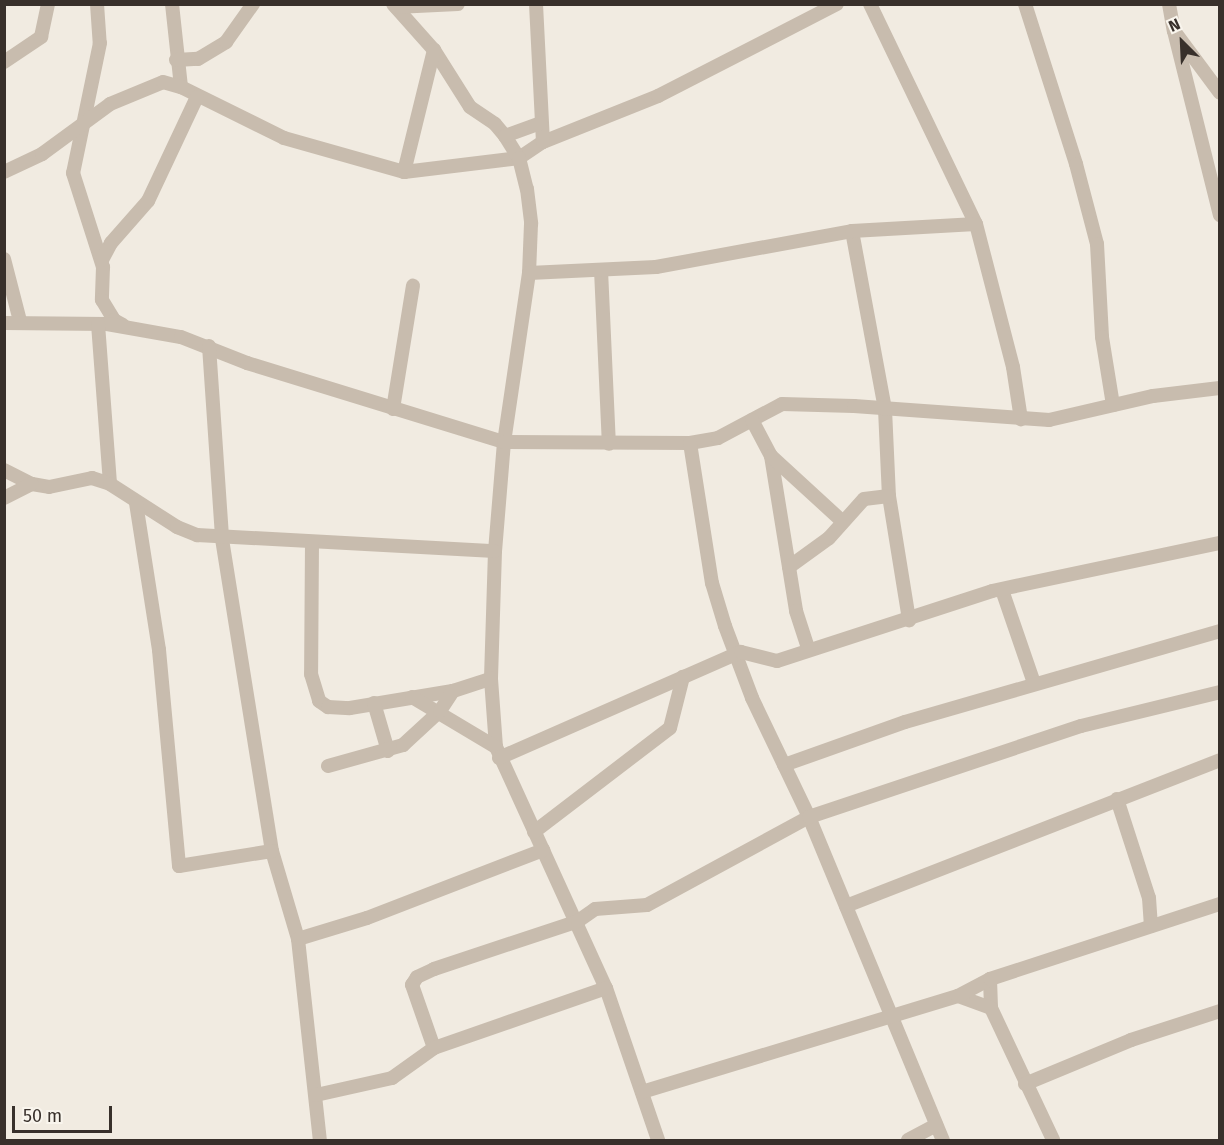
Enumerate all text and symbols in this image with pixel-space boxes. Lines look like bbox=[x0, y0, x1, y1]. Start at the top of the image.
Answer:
north arrow bbox=[1152, 12, 1212, 72]
text: N bbox=[1166, 14, 1183, 36]
scale bar bbox=[15, 1094, 116, 1132]
text: 50 m bbox=[23, 1105, 62, 1127]

